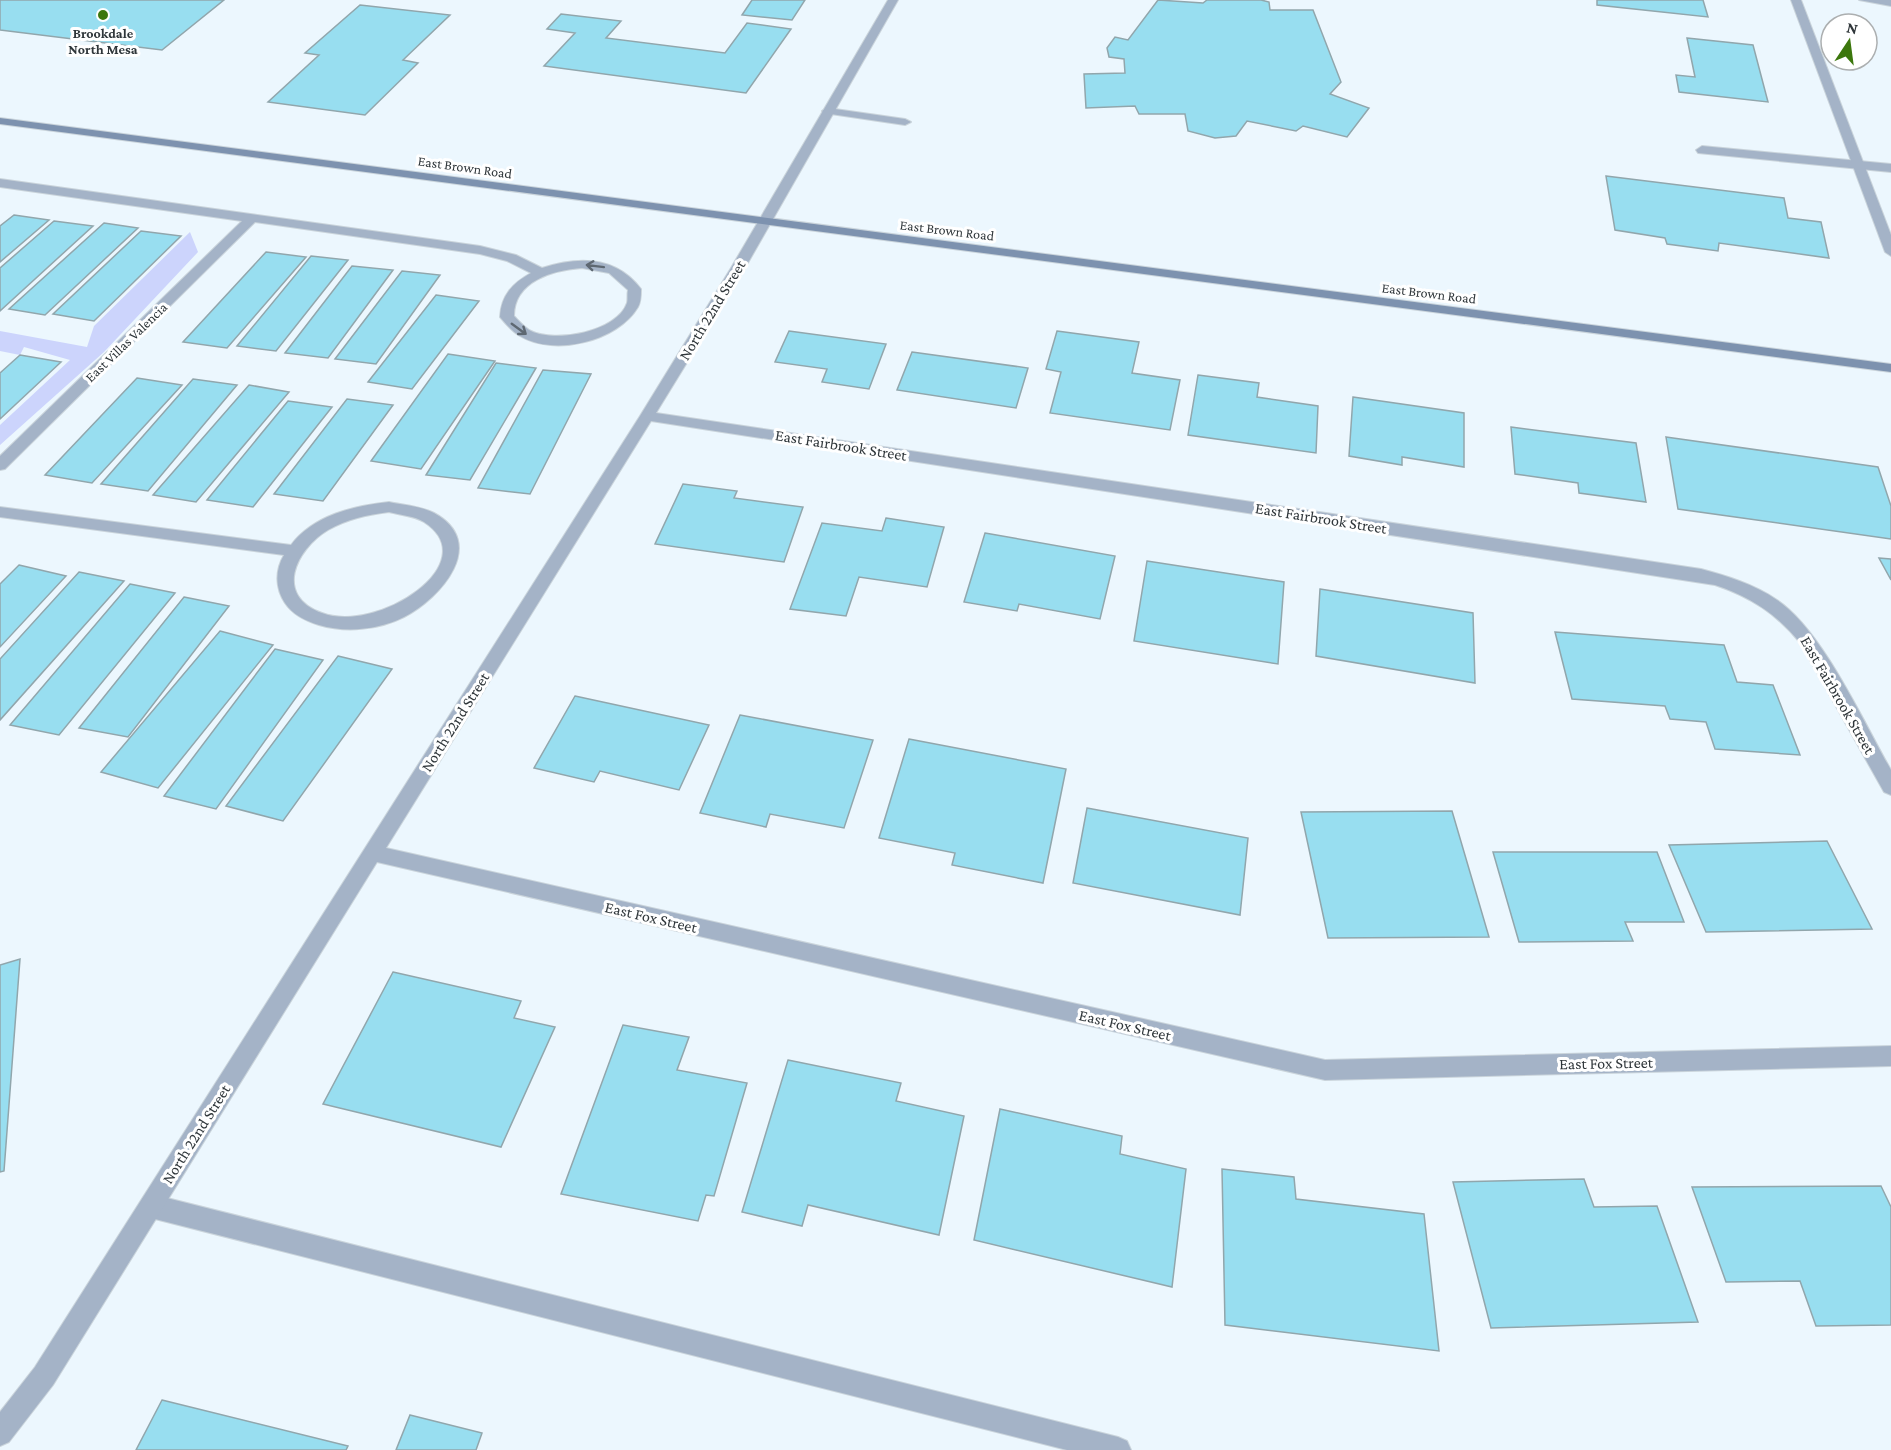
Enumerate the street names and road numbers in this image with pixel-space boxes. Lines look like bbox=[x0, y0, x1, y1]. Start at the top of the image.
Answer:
street label: East Brown Road bbox=[417, 152, 514, 182]
street label: East Brown Road bbox=[899, 216, 996, 244]
street label: North 22nd Street bbox=[675, 256, 749, 363]
street label: East Brown Road bbox=[1381, 279, 1478, 307]
street label: East Villas Valencia bbox=[82, 299, 171, 385]
street label: East Fairbrook Street bbox=[774, 426, 909, 464]
street label: East Fairbrook Street bbox=[1254, 499, 1389, 537]
street label: East Fairbrook Street bbox=[1797, 633, 1879, 757]
street label: North 22nd Street bbox=[418, 669, 493, 775]
street label: East Fox Street bbox=[603, 898, 699, 936]
street label: East Fox Street bbox=[1077, 1006, 1173, 1044]
street label: East Fox Street bbox=[1559, 1054, 1654, 1072]
street label: North 22nd Street bbox=[159, 1081, 234, 1187]

